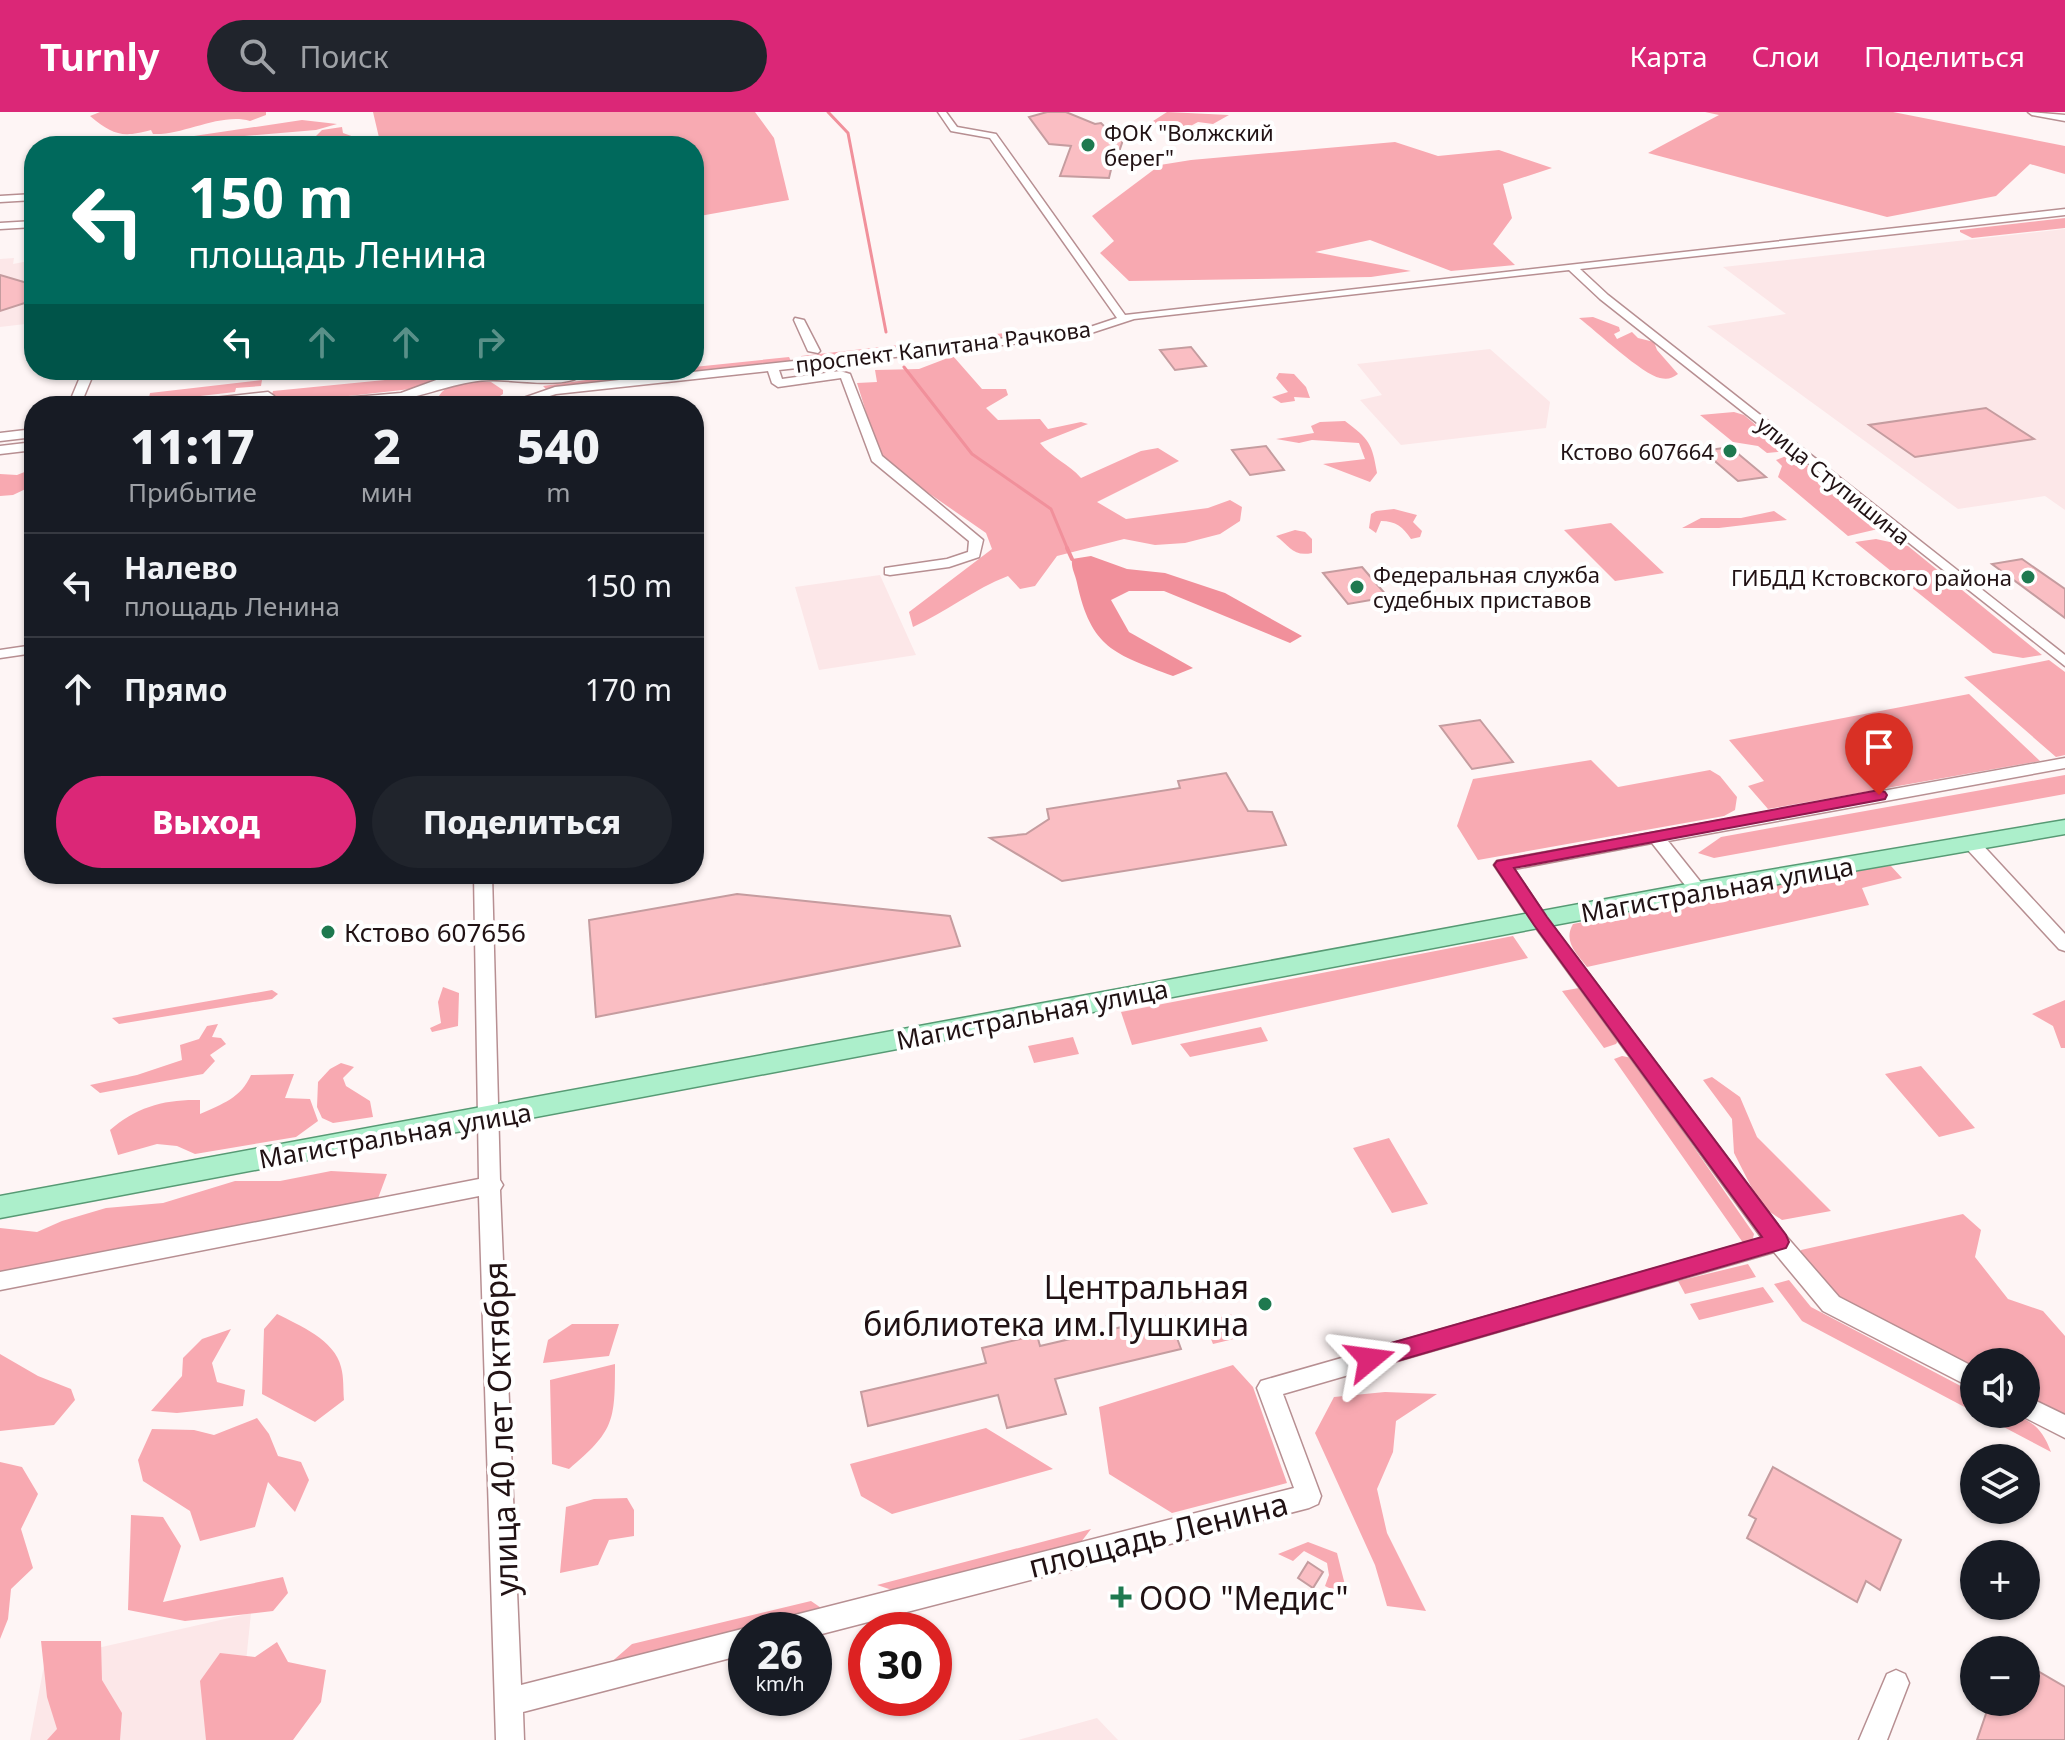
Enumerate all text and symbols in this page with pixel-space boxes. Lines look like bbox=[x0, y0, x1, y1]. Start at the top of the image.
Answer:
search box bbox=[207, 20, 767, 92]
text: Turnly bbox=[40, 30, 159, 82]
icon: search bbox=[235, 34, 279, 78]
text: Поиск bbox=[299, 36, 389, 77]
text: Карта bbox=[1629, 37, 1708, 75]
text: Слои bbox=[1752, 37, 1820, 75]
text: Поделиться bbox=[1864, 37, 2025, 75]
place label: ФОК "Волжский берег" bbox=[1104, 117, 1274, 172]
marker: ФОК "Волжский берег" bbox=[1079, 136, 1097, 154]
text: 150 m bbox=[188, 158, 353, 234]
icon: left bbox=[56, 168, 160, 272]
text: площадь Ленина bbox=[188, 230, 487, 279]
street label: проспект Капитана Рачкова bbox=[794, 313, 1092, 379]
icon: left bbox=[216, 320, 260, 364]
icon: ahead bbox=[300, 320, 344, 364]
icon: ahead bbox=[384, 320, 428, 364]
icon: right bbox=[468, 320, 512, 364]
street label: улица Ступишина bbox=[1751, 409, 1917, 551]
text: 11:17 bbox=[130, 413, 255, 478]
text: 2 bbox=[373, 413, 401, 478]
text: 540 bbox=[517, 413, 600, 478]
place label: Кстово 607664 bbox=[1560, 436, 1714, 466]
marker: Кстово 607664 bbox=[1721, 442, 1739, 460]
text: Прибытие bbox=[128, 474, 257, 510]
text: мин bbox=[361, 474, 413, 510]
text: m bbox=[546, 474, 571, 510]
text: Налево bbox=[124, 547, 238, 588]
place label: Федеральная служба судебных приставов bbox=[1373, 559, 1600, 614]
place label: ГИБДД Кстовского района bbox=[1731, 562, 2012, 592]
icon: left bbox=[56, 563, 100, 607]
text: 150 m bbox=[585, 565, 672, 606]
marker: ГИБДД Кстовского района bbox=[2019, 568, 2037, 586]
marker: Федеральная служба судебных приставов bbox=[1348, 578, 1366, 596]
text: площадь Ленина bbox=[124, 588, 340, 624]
icon: ahead bbox=[56, 667, 100, 711]
text: Прямо bbox=[124, 669, 228, 710]
text: 170 m bbox=[585, 669, 672, 710]
pin bbox=[1845, 713, 1913, 795]
icon: arrive bbox=[1857, 725, 1901, 769]
button: Выход bbox=[56, 776, 356, 868]
button: Поделиться bbox=[372, 776, 672, 868]
street label: Магистральная улица bbox=[1578, 847, 1856, 931]
place label: Кстово 607656 bbox=[344, 914, 526, 950]
marker: Кстово 607656 bbox=[319, 923, 337, 941]
street label: Магистральная улица bbox=[893, 970, 1171, 1058]
street label: Магистральная улица bbox=[256, 1093, 534, 1177]
street label: улица 40 лет Октября bbox=[473, 1261, 527, 1597]
place label: Центральная библиотека им.Пушкина bbox=[863, 1265, 1249, 1345]
marker: Центральная библиотека им.Пушкина bbox=[1256, 1295, 1274, 1313]
position arrow bbox=[1328, 1317, 1412, 1401]
map controls bbox=[1960, 1348, 2040, 1716]
button: sound bbox=[1960, 1348, 2040, 1428]
button: layers bbox=[1960, 1444, 2040, 1524]
street label: площадь Ленина bbox=[1024, 1481, 1292, 1587]
button: + bbox=[1960, 1540, 2040, 1620]
place label: ООО "Медис" bbox=[1139, 1576, 1349, 1619]
marker: ООО "Медис" bbox=[1110, 1586, 1132, 1608]
speed limit sign: 30 bbox=[848, 1612, 952, 1716]
text: 26 bbox=[757, 1626, 803, 1681]
button: − bbox=[1960, 1636, 2040, 1716]
text: km/h bbox=[755, 1670, 805, 1697]

